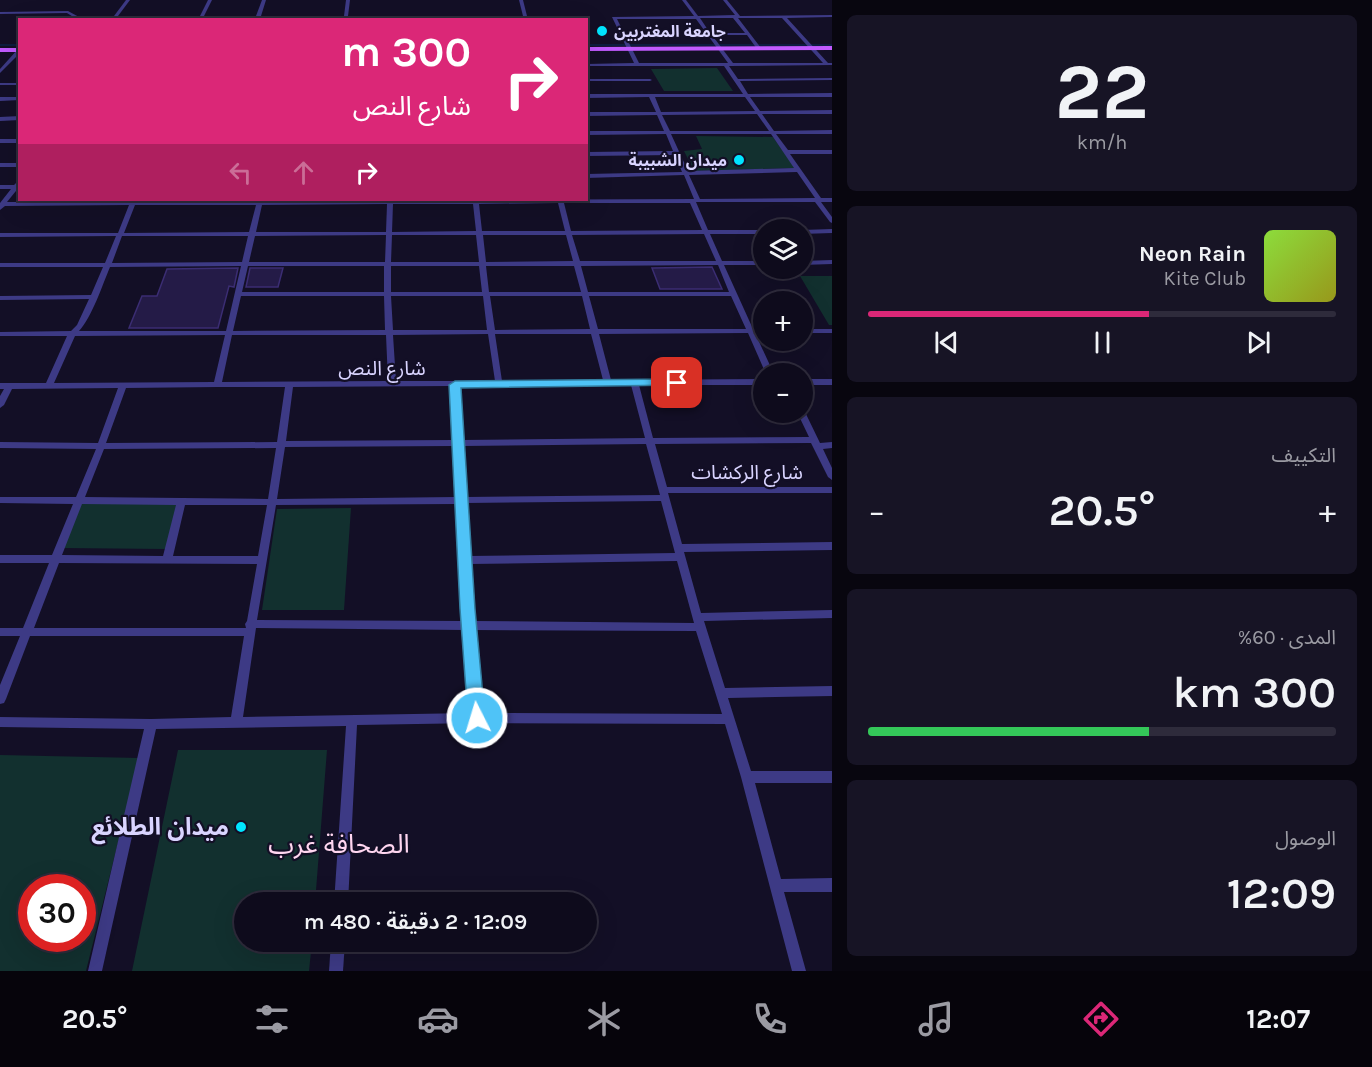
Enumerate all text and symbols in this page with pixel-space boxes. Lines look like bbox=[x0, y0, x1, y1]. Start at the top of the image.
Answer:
place label: جامعة المغتربين bbox=[614, 22, 726, 41]
marker: جامعة المغتربين bbox=[595, 24, 609, 38]
text: 300 m bbox=[341, 27, 471, 77]
icon: right bbox=[492, 42, 570, 120]
text: 22 bbox=[1055, 46, 1149, 138]
text: شارع النص bbox=[353, 90, 471, 122]
text: km/h bbox=[1077, 131, 1127, 154]
place label: ميدان الشبيبة bbox=[629, 151, 727, 170]
marker: ميدان الشبيبة bbox=[732, 153, 746, 167]
icon: left bbox=[224, 156, 257, 189]
icon: ahead bbox=[287, 156, 320, 189]
icon: right bbox=[350, 156, 383, 189]
map controls bbox=[753, 219, 813, 423]
button: layers bbox=[753, 219, 813, 279]
text: Neon Rain bbox=[1139, 241, 1246, 267]
text: Kite Club bbox=[1164, 267, 1246, 290]
button: + bbox=[753, 291, 813, 351]
icon: previous bbox=[930, 326, 963, 359]
icon: pause bbox=[1086, 326, 1119, 359]
icon: next bbox=[1242, 326, 1275, 359]
street label: شارع النص bbox=[338, 357, 426, 383]
pin bbox=[651, 357, 702, 408]
button: − bbox=[753, 363, 813, 423]
icon: arrive bbox=[660, 366, 693, 399]
text: التكييف bbox=[1272, 444, 1336, 467]
street label: شارع الركشات bbox=[691, 461, 803, 487]
text: 20.5° bbox=[1049, 484, 1155, 536]
text: − bbox=[868, 492, 885, 530]
text: + bbox=[1319, 492, 1336, 530]
text: المدى · 60% bbox=[1238, 626, 1336, 649]
text: 300 km bbox=[1172, 666, 1336, 718]
position arrow bbox=[445, 686, 509, 750]
place label: ميدان الطلائع bbox=[92, 813, 229, 845]
marker: ميدان الطلائع bbox=[234, 820, 248, 834]
text: الوصول bbox=[1275, 827, 1336, 850]
district label: الصحافة غرب bbox=[268, 829, 410, 860]
text: 12:09 bbox=[1227, 867, 1336, 919]
speed limit sign: 30 bbox=[18, 874, 96, 952]
text: 12:09 · 2 دقيقة · 480 m bbox=[304, 909, 527, 935]
icon: filters bbox=[251, 998, 293, 1040]
icon: car bbox=[417, 998, 459, 1040]
icon: climate bbox=[583, 998, 625, 1040]
icon: phone bbox=[749, 998, 791, 1040]
icon: music bbox=[915, 998, 957, 1040]
icon: directions bbox=[1080, 998, 1122, 1040]
text: 20.5° bbox=[62, 1003, 127, 1035]
text: 12:07 bbox=[1246, 1003, 1310, 1035]

